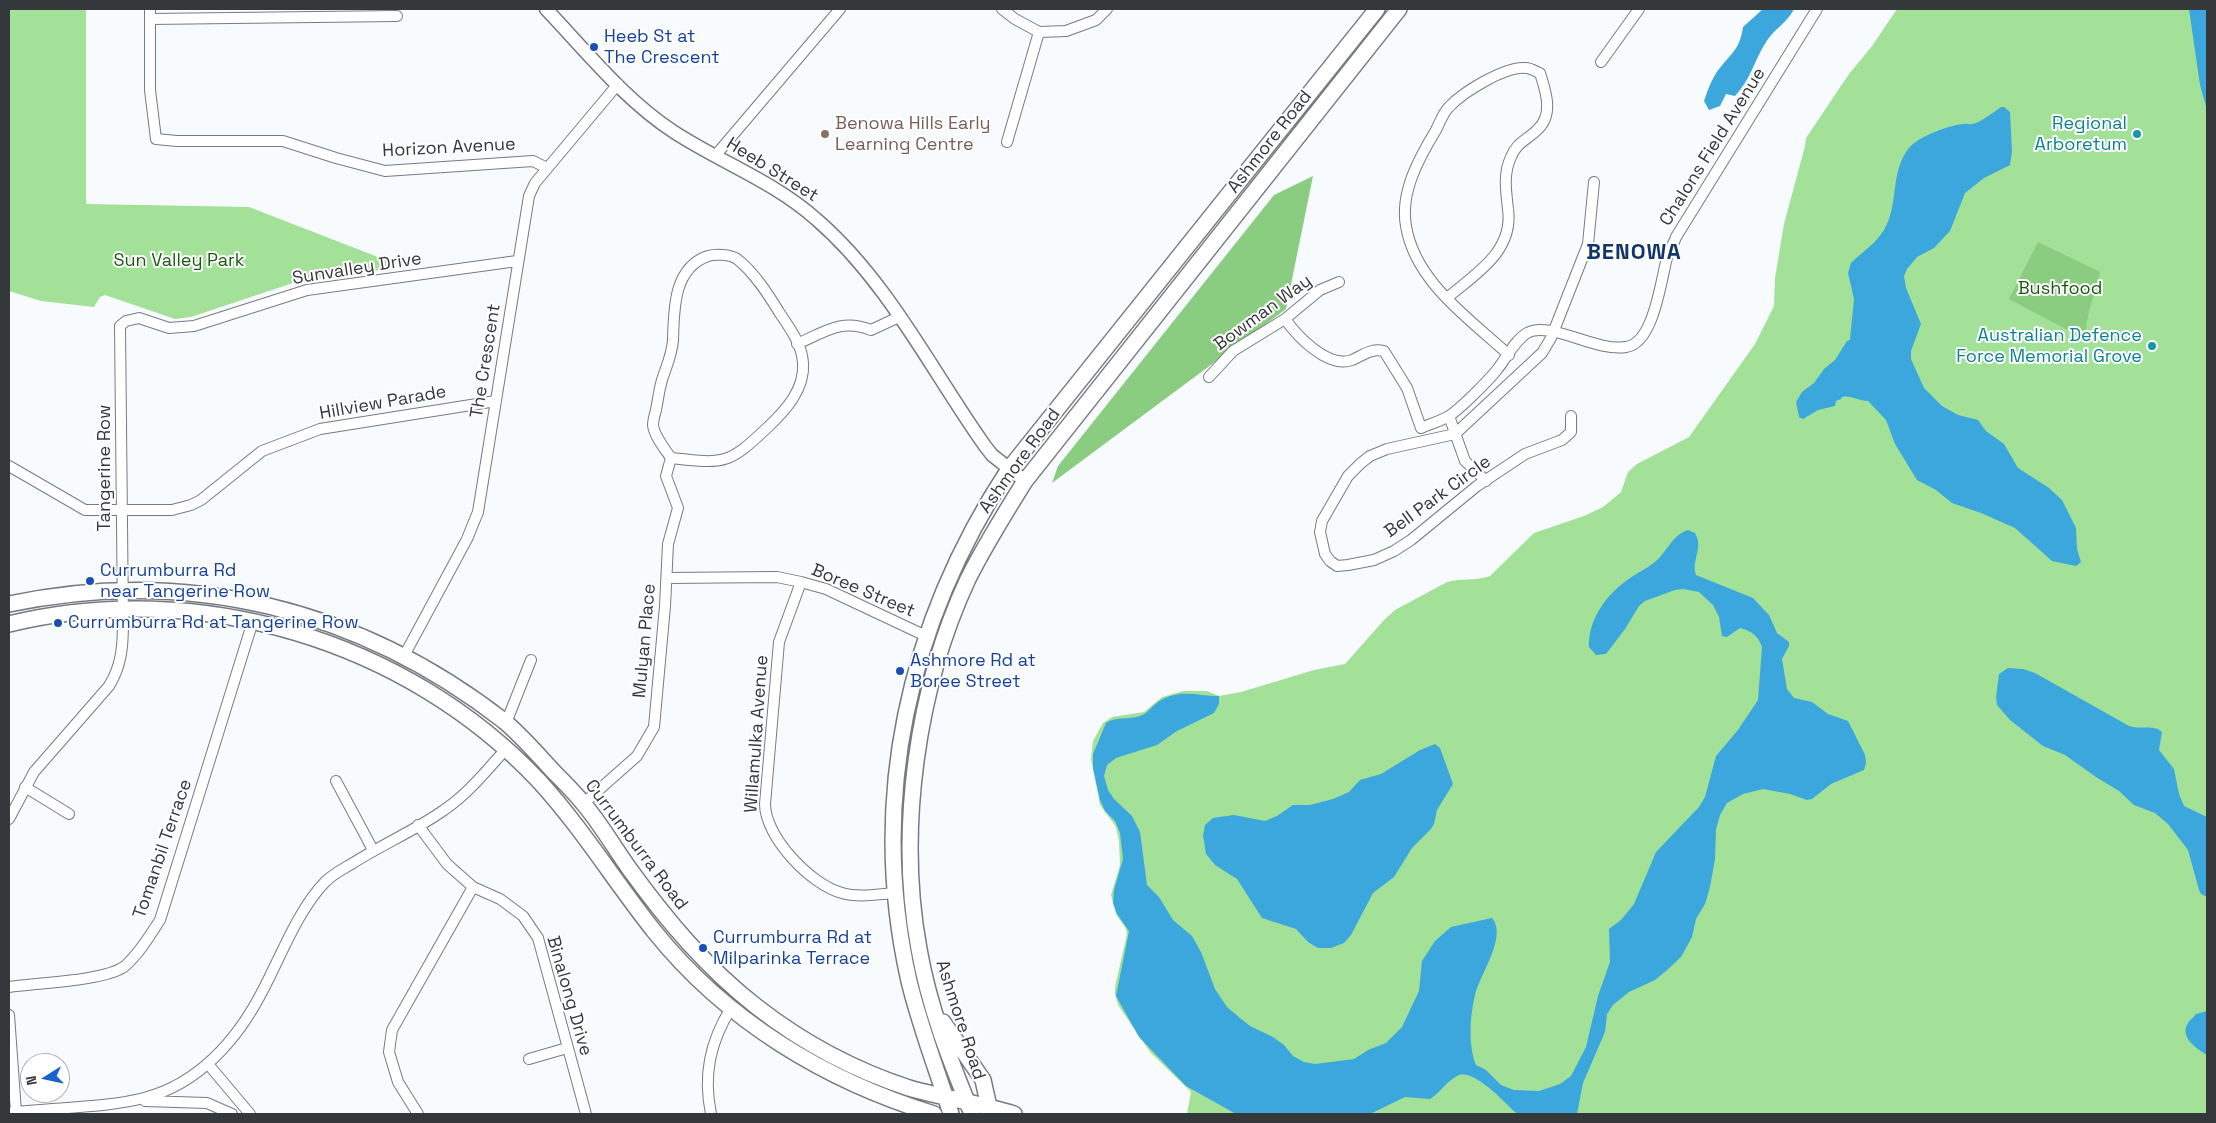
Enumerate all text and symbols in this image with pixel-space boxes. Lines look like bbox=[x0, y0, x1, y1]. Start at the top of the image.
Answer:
place label: Heeb St at The Crescent bbox=[604, 26, 720, 68]
marker: Heeb St at The Crescent bbox=[588, 41, 600, 53]
street label: Chalons Field Avenue bbox=[1655, 64, 1771, 230]
street label: Ashmore Road bbox=[1223, 86, 1317, 198]
place label: Benowa Hills Early Learning Centre bbox=[835, 113, 991, 156]
place label: Regional Arboretum bbox=[2035, 113, 2127, 156]
marker: Benowa Hills Early Learning Centre bbox=[819, 128, 831, 140]
marker: Regional Arboretum bbox=[2131, 128, 2143, 140]
street label: Heeb Street bbox=[722, 133, 822, 207]
street label: Horizon Avenue bbox=[382, 134, 516, 162]
district label: BENOWA bbox=[1585, 240, 1683, 266]
street label: Sunvalley Drive bbox=[291, 248, 423, 290]
park label: Sun Valley Park bbox=[113, 250, 245, 272]
street label: Bowman Way bbox=[1210, 270, 1316, 356]
park label: Bushfood bbox=[2018, 278, 2102, 300]
street label: The Crescent bbox=[466, 302, 506, 420]
place label: Australian Defence Force Memorial Grove bbox=[1956, 325, 2142, 368]
marker: Australian Defence Force Memorial Grove bbox=[2146, 340, 2158, 352]
street label: Hillview Parade bbox=[318, 381, 448, 425]
street label: Ashmore Road bbox=[975, 404, 1065, 518]
street label: Tangerine Row bbox=[94, 405, 116, 531]
street label: Bell Park Circle bbox=[1381, 451, 1495, 543]
street label: Boree Street bbox=[808, 559, 918, 623]
place label: Currumburra Rd near Tangerine Row bbox=[100, 560, 270, 602]
marker: Currumburra Rd near Tangerine Row bbox=[84, 575, 96, 587]
street label: Mulyan Place bbox=[629, 583, 661, 699]
place label: Currumburra Rd at Tangerine Row bbox=[68, 612, 359, 634]
marker: Currumburra Rd at Tangerine Row bbox=[52, 617, 64, 629]
place label: Ashmore Rd at Boree Street bbox=[910, 650, 1036, 692]
street label: Willamulka Avenue bbox=[741, 654, 773, 814]
marker: Ashmore Rd at Boree Street bbox=[894, 665, 906, 677]
street label: Tomanbil Terrace bbox=[129, 776, 197, 922]
street label: Currumburra Road bbox=[580, 776, 692, 914]
place label: Currumburra Rd at Milparinka Terrace bbox=[713, 927, 872, 970]
street label: Binalong Drive bbox=[542, 934, 596, 1058]
marker: Currumburra Rd at Milparinka Terrace bbox=[697, 942, 709, 954]
street label: Ashmore Road bbox=[931, 958, 989, 1082]
north arrow bbox=[20, 1053, 70, 1103]
text: N bbox=[22, 1074, 41, 1087]

